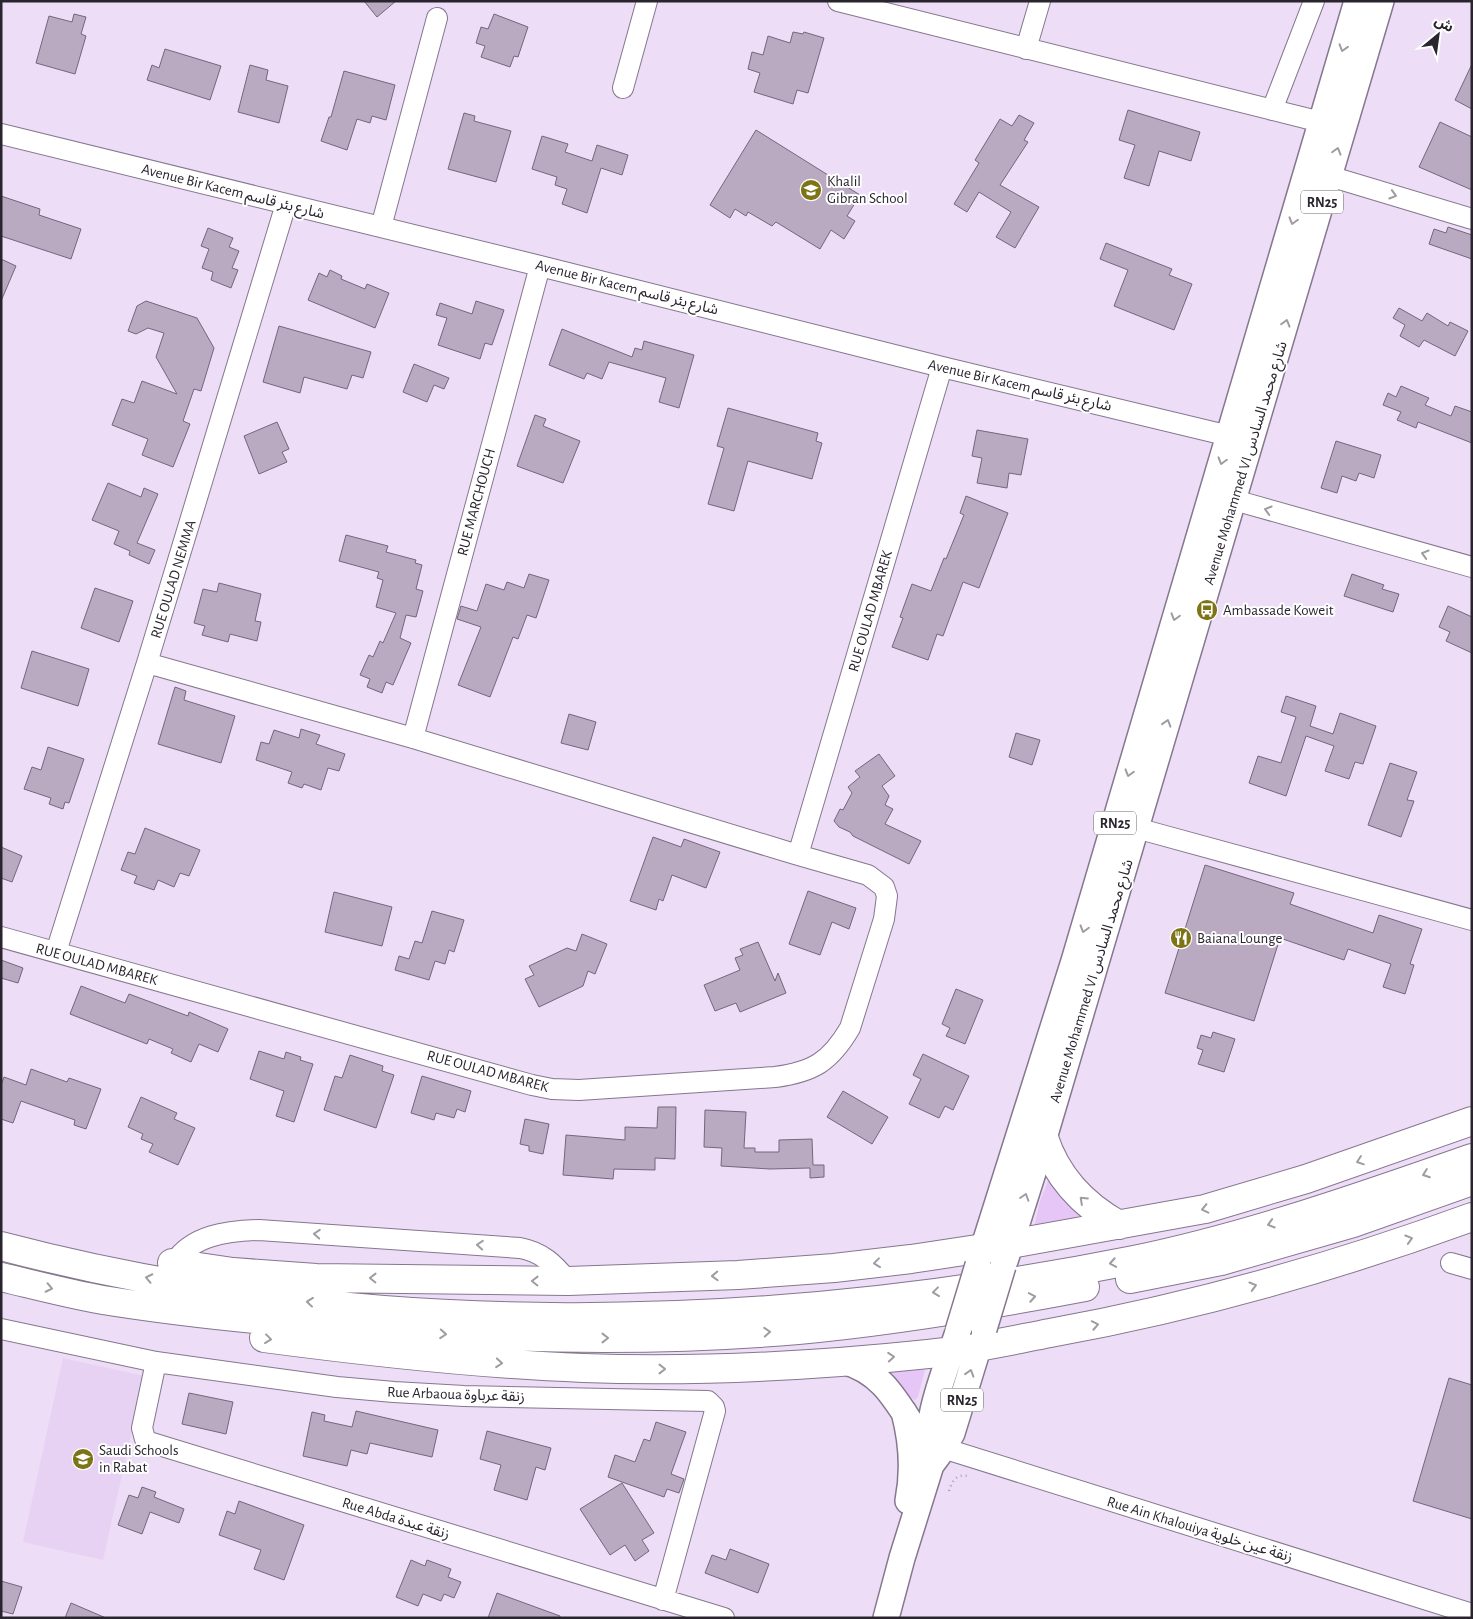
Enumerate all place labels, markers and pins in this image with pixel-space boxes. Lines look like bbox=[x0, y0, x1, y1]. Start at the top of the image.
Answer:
place label: Khalil Gibran School bbox=[827, 174, 908, 206]
school or university icon: Khalil Gibran School bbox=[799, 178, 823, 202]
bus stop icon: Ambassade Koweit bbox=[1195, 598, 1219, 622]
place label: Ambassade Koweit bbox=[1223, 603, 1334, 618]
restaurant icon: Baiana Lounge bbox=[1169, 926, 1193, 950]
place label: Baiana Lounge bbox=[1197, 931, 1282, 946]
place label: Saudi Schools in Rabat bbox=[99, 1443, 179, 1475]
school or university icon: Saudi Schools in Rabat bbox=[71, 1447, 95, 1471]

